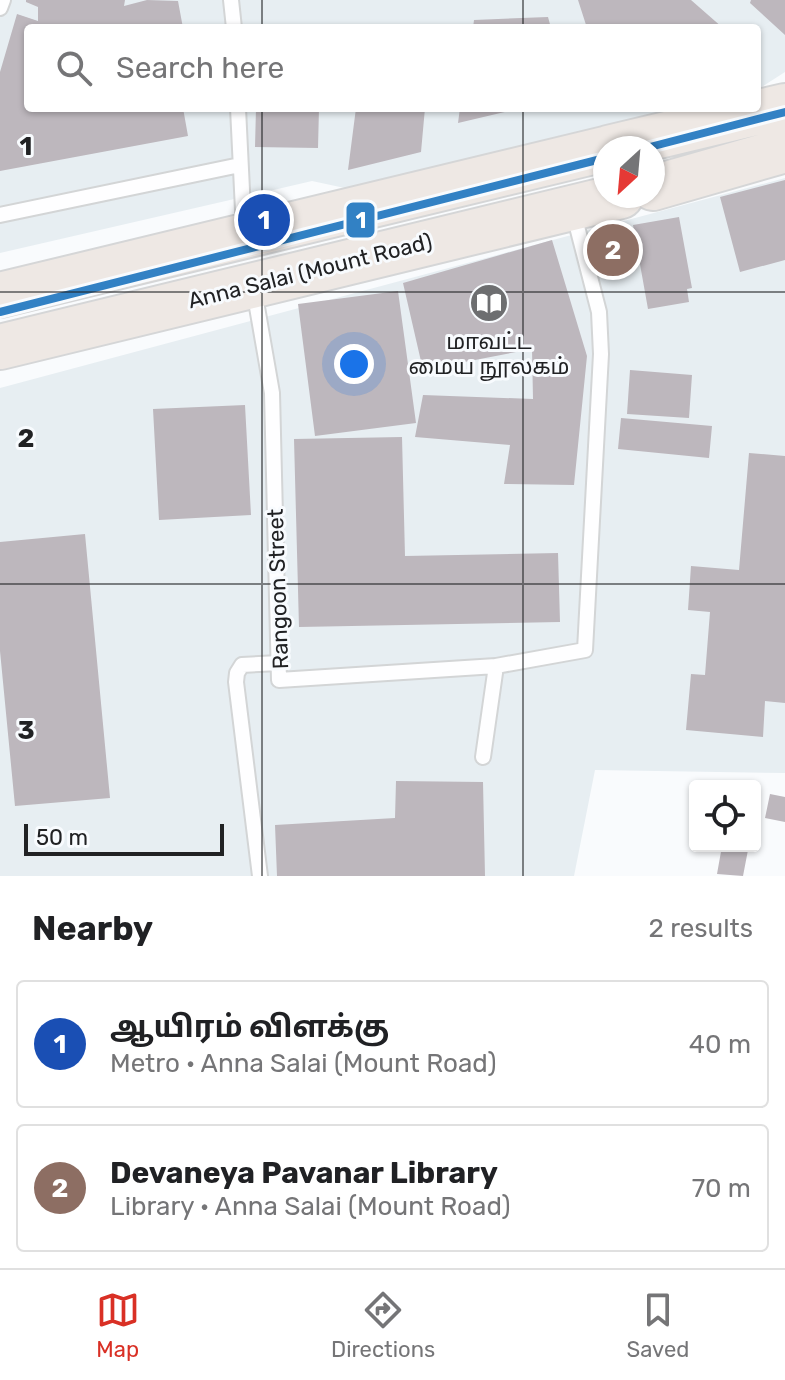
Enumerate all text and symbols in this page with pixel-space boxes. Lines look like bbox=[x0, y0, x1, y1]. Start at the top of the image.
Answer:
search box bbox=[24, 24, 761, 112]
icon: search bbox=[52, 46, 96, 90]
text: Search here bbox=[116, 50, 284, 86]
text: 1 bbox=[20, 131, 32, 162]
north arrow bbox=[593, 136, 665, 208]
pin: 1 bbox=[238, 190, 290, 250]
line badge: 1 bbox=[345, 201, 376, 239]
text: 1 bbox=[356, 207, 366, 234]
pin: 2 bbox=[587, 220, 639, 280]
street label: Anna Salai (Mount Road) bbox=[185, 228, 435, 314]
library icon: மாவட்ட மைய நூலகம் bbox=[468, 282, 510, 324]
place label: மாவட்ட மைய நூலகம் bbox=[409, 328, 569, 381]
your location bbox=[334, 344, 374, 384]
text: 2 bbox=[18, 423, 34, 454]
street label: Rangoon Street bbox=[262, 508, 294, 670]
text: 3 bbox=[17, 715, 35, 746]
map controls bbox=[689, 780, 761, 852]
button: locate bbox=[689, 780, 761, 852]
scale bar bbox=[24, 820, 224, 856]
text: 50 m bbox=[36, 824, 88, 851]
text: Nearby bbox=[32, 908, 153, 949]
text: 2 results bbox=[649, 913, 753, 944]
text: ஆயிரம் விளக்கு bbox=[110, 1009, 389, 1045]
text: 1 bbox=[54, 1029, 66, 1060]
text: 40 m bbox=[689, 1029, 751, 1060]
text: Metro · Anna Salai (Mount Road) bbox=[110, 1048, 497, 1079]
text: Devaneya Pavanar Library bbox=[110, 1155, 498, 1191]
text: 2 bbox=[52, 1173, 68, 1204]
text: 70 m bbox=[692, 1173, 751, 1204]
text: Library · Anna Salai (Mount Road) bbox=[110, 1191, 511, 1222]
tab: Map bbox=[96, 1288, 140, 1363]
tab: Directions bbox=[331, 1288, 435, 1363]
tab: Saved bbox=[627, 1288, 689, 1363]

